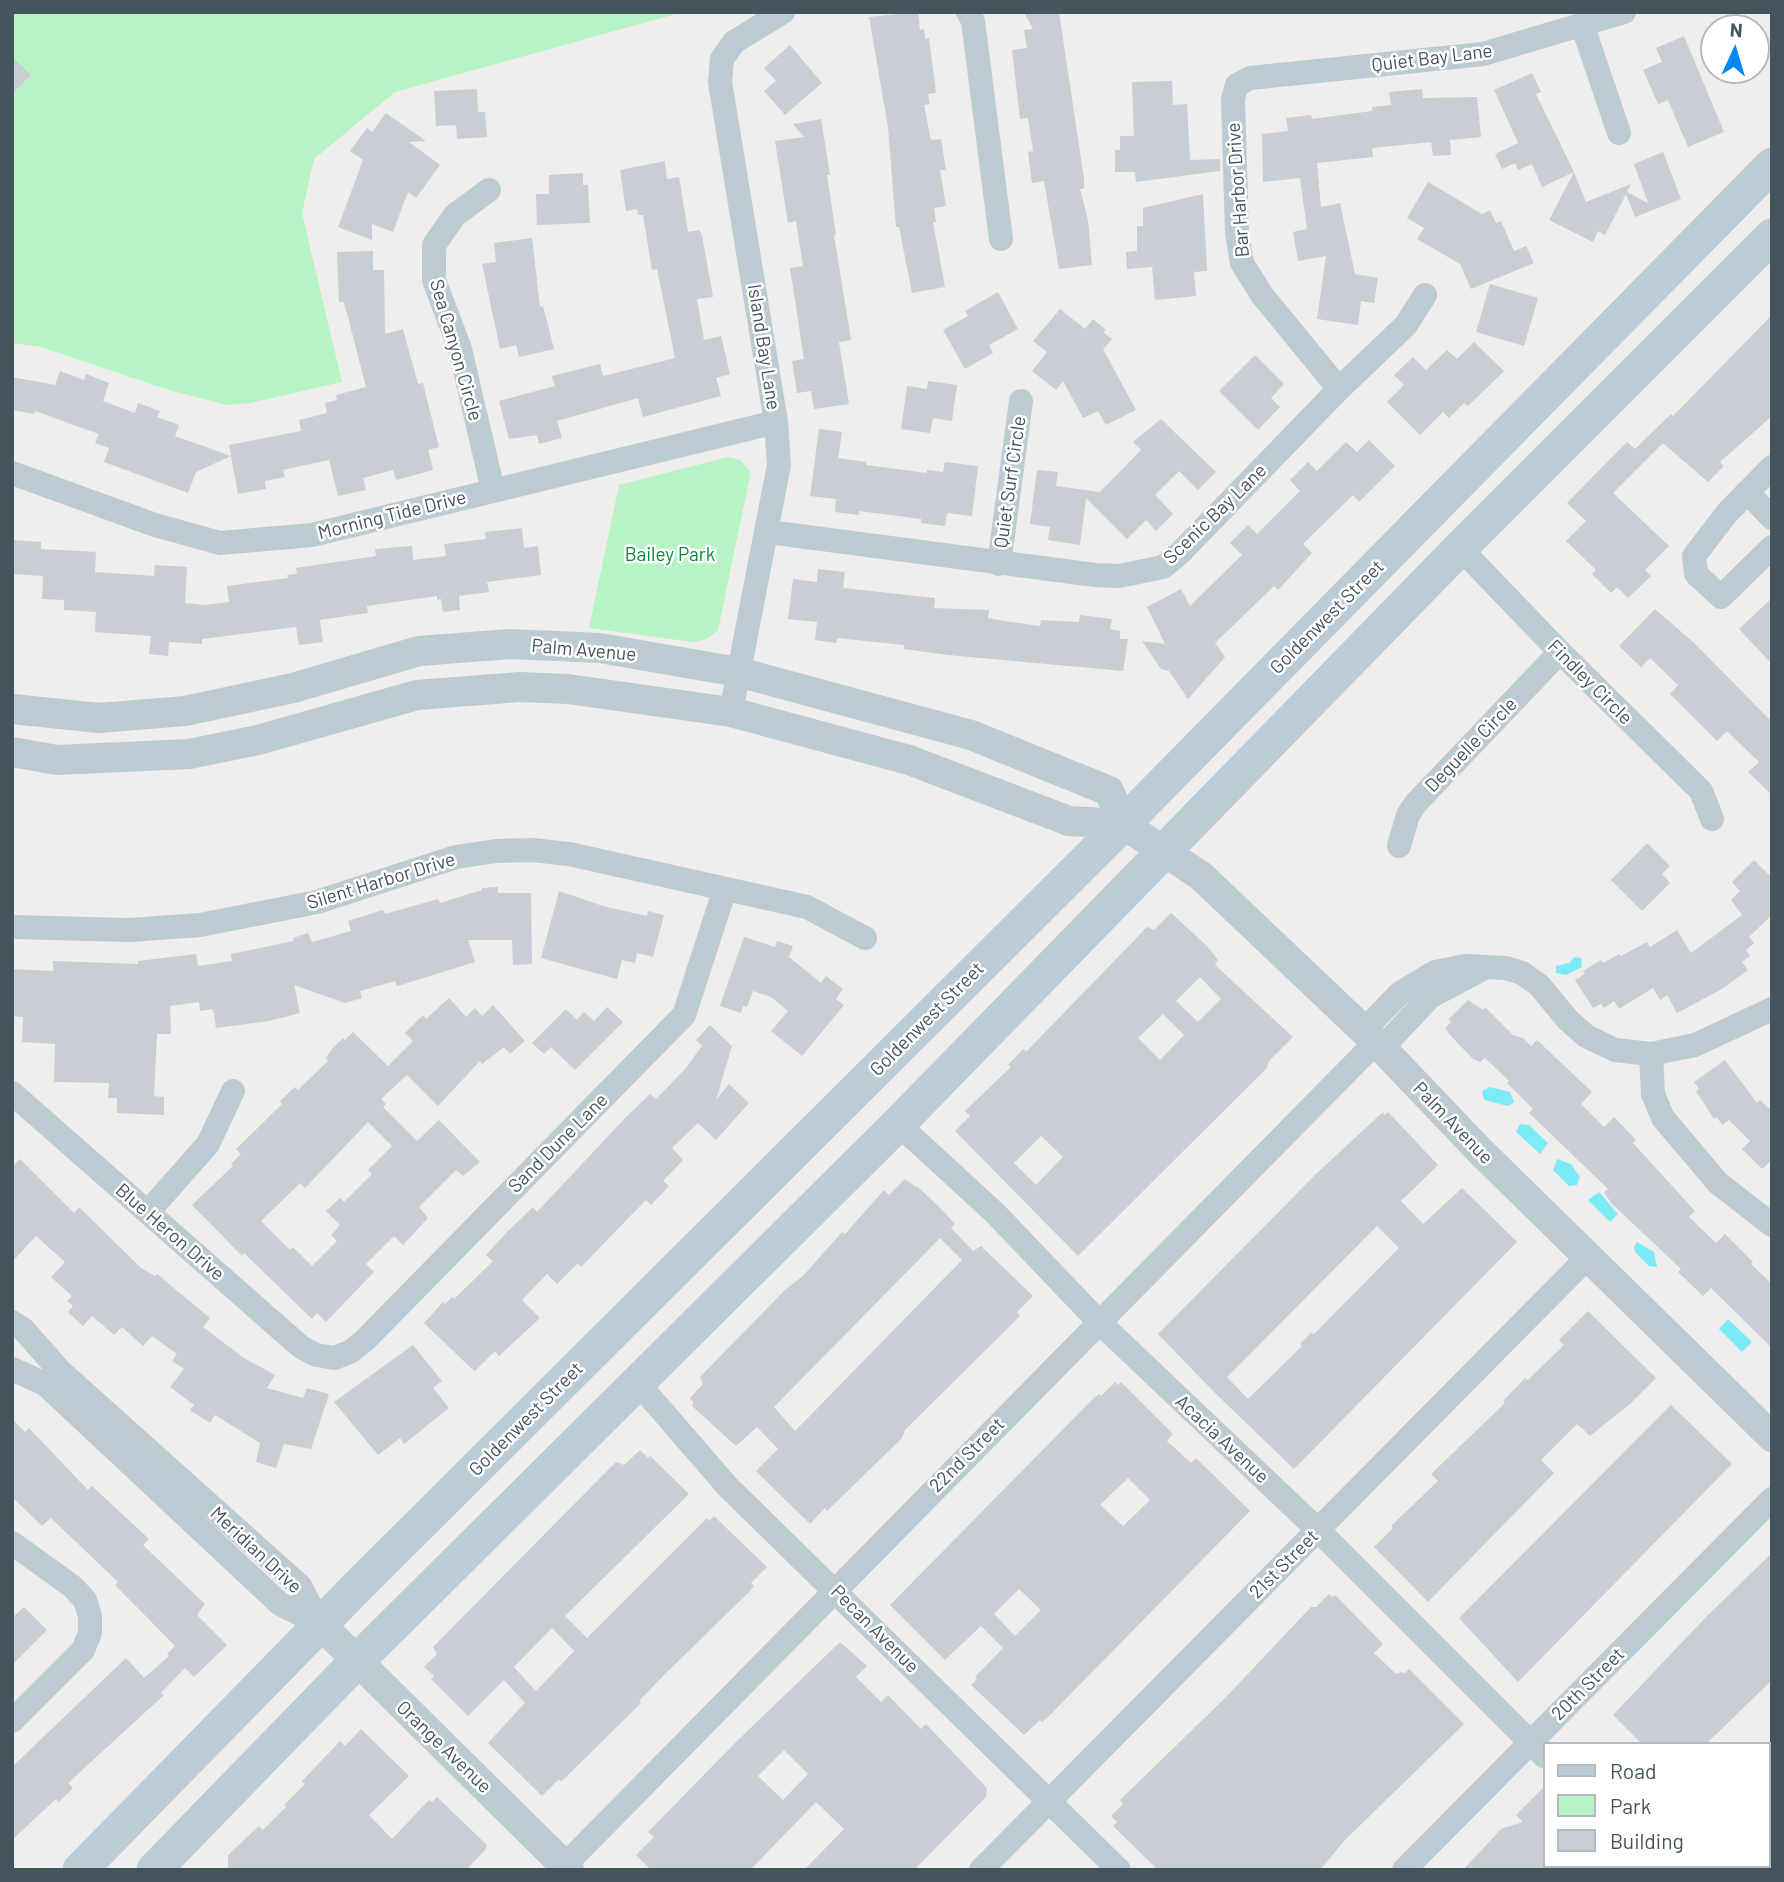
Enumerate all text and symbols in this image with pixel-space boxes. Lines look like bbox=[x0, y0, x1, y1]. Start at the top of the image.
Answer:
north arrow bbox=[1700, 14, 1770, 84]
text: N bbox=[1729, 18, 1743, 41]
street label: Quiet Bay Lane bbox=[1370, 39, 1494, 77]
street label: Bar Harbor Drive bbox=[1222, 122, 1254, 258]
street label: Sea Canyon Circle bbox=[425, 277, 487, 423]
street label: Island Bay Lane bbox=[743, 282, 785, 412]
street label: Quiet Surf Circle bbox=[989, 414, 1031, 550]
street label: Scenic Bay Lane bbox=[1159, 459, 1271, 569]
street label: Morning Tide Drive bbox=[315, 486, 469, 544]
park label: Bailey Park bbox=[625, 544, 715, 566]
street label: Goldenwest Street bbox=[1265, 555, 1389, 679]
street label: Palm Avenue bbox=[531, 634, 637, 666]
street label: Findley Circle bbox=[1543, 635, 1637, 729]
street label: Deguelle Circle bbox=[1420, 693, 1522, 797]
street label: Silent Harbor Drive bbox=[304, 848, 458, 914]
street label: Goldenwest Street bbox=[865, 957, 989, 1081]
street label: Palm Avenue bbox=[1408, 1077, 1498, 1169]
street label: Sand Dune Lane bbox=[503, 1088, 613, 1198]
street label: Blue Heron Drive bbox=[111, 1179, 229, 1285]
street label: Goldenwest Street bbox=[464, 1357, 588, 1481]
street label: Acacia Avenue bbox=[1171, 1390, 1273, 1488]
street label: 22nd Street bbox=[925, 1413, 1009, 1497]
street label: Meridian Drive bbox=[206, 1502, 306, 1598]
street label: 21st Street bbox=[1245, 1525, 1323, 1603]
street label: Pecan Avenue bbox=[826, 1580, 924, 1678]
street label: 20th Street bbox=[1547, 1643, 1629, 1725]
street label: Orange Avenue bbox=[392, 1696, 496, 1798]
legend bbox=[1542, 1742, 1770, 1868]
text: Road bbox=[1610, 1758, 1656, 1783]
text: Park bbox=[1610, 1793, 1651, 1818]
text: Building bbox=[1610, 1828, 1684, 1853]

